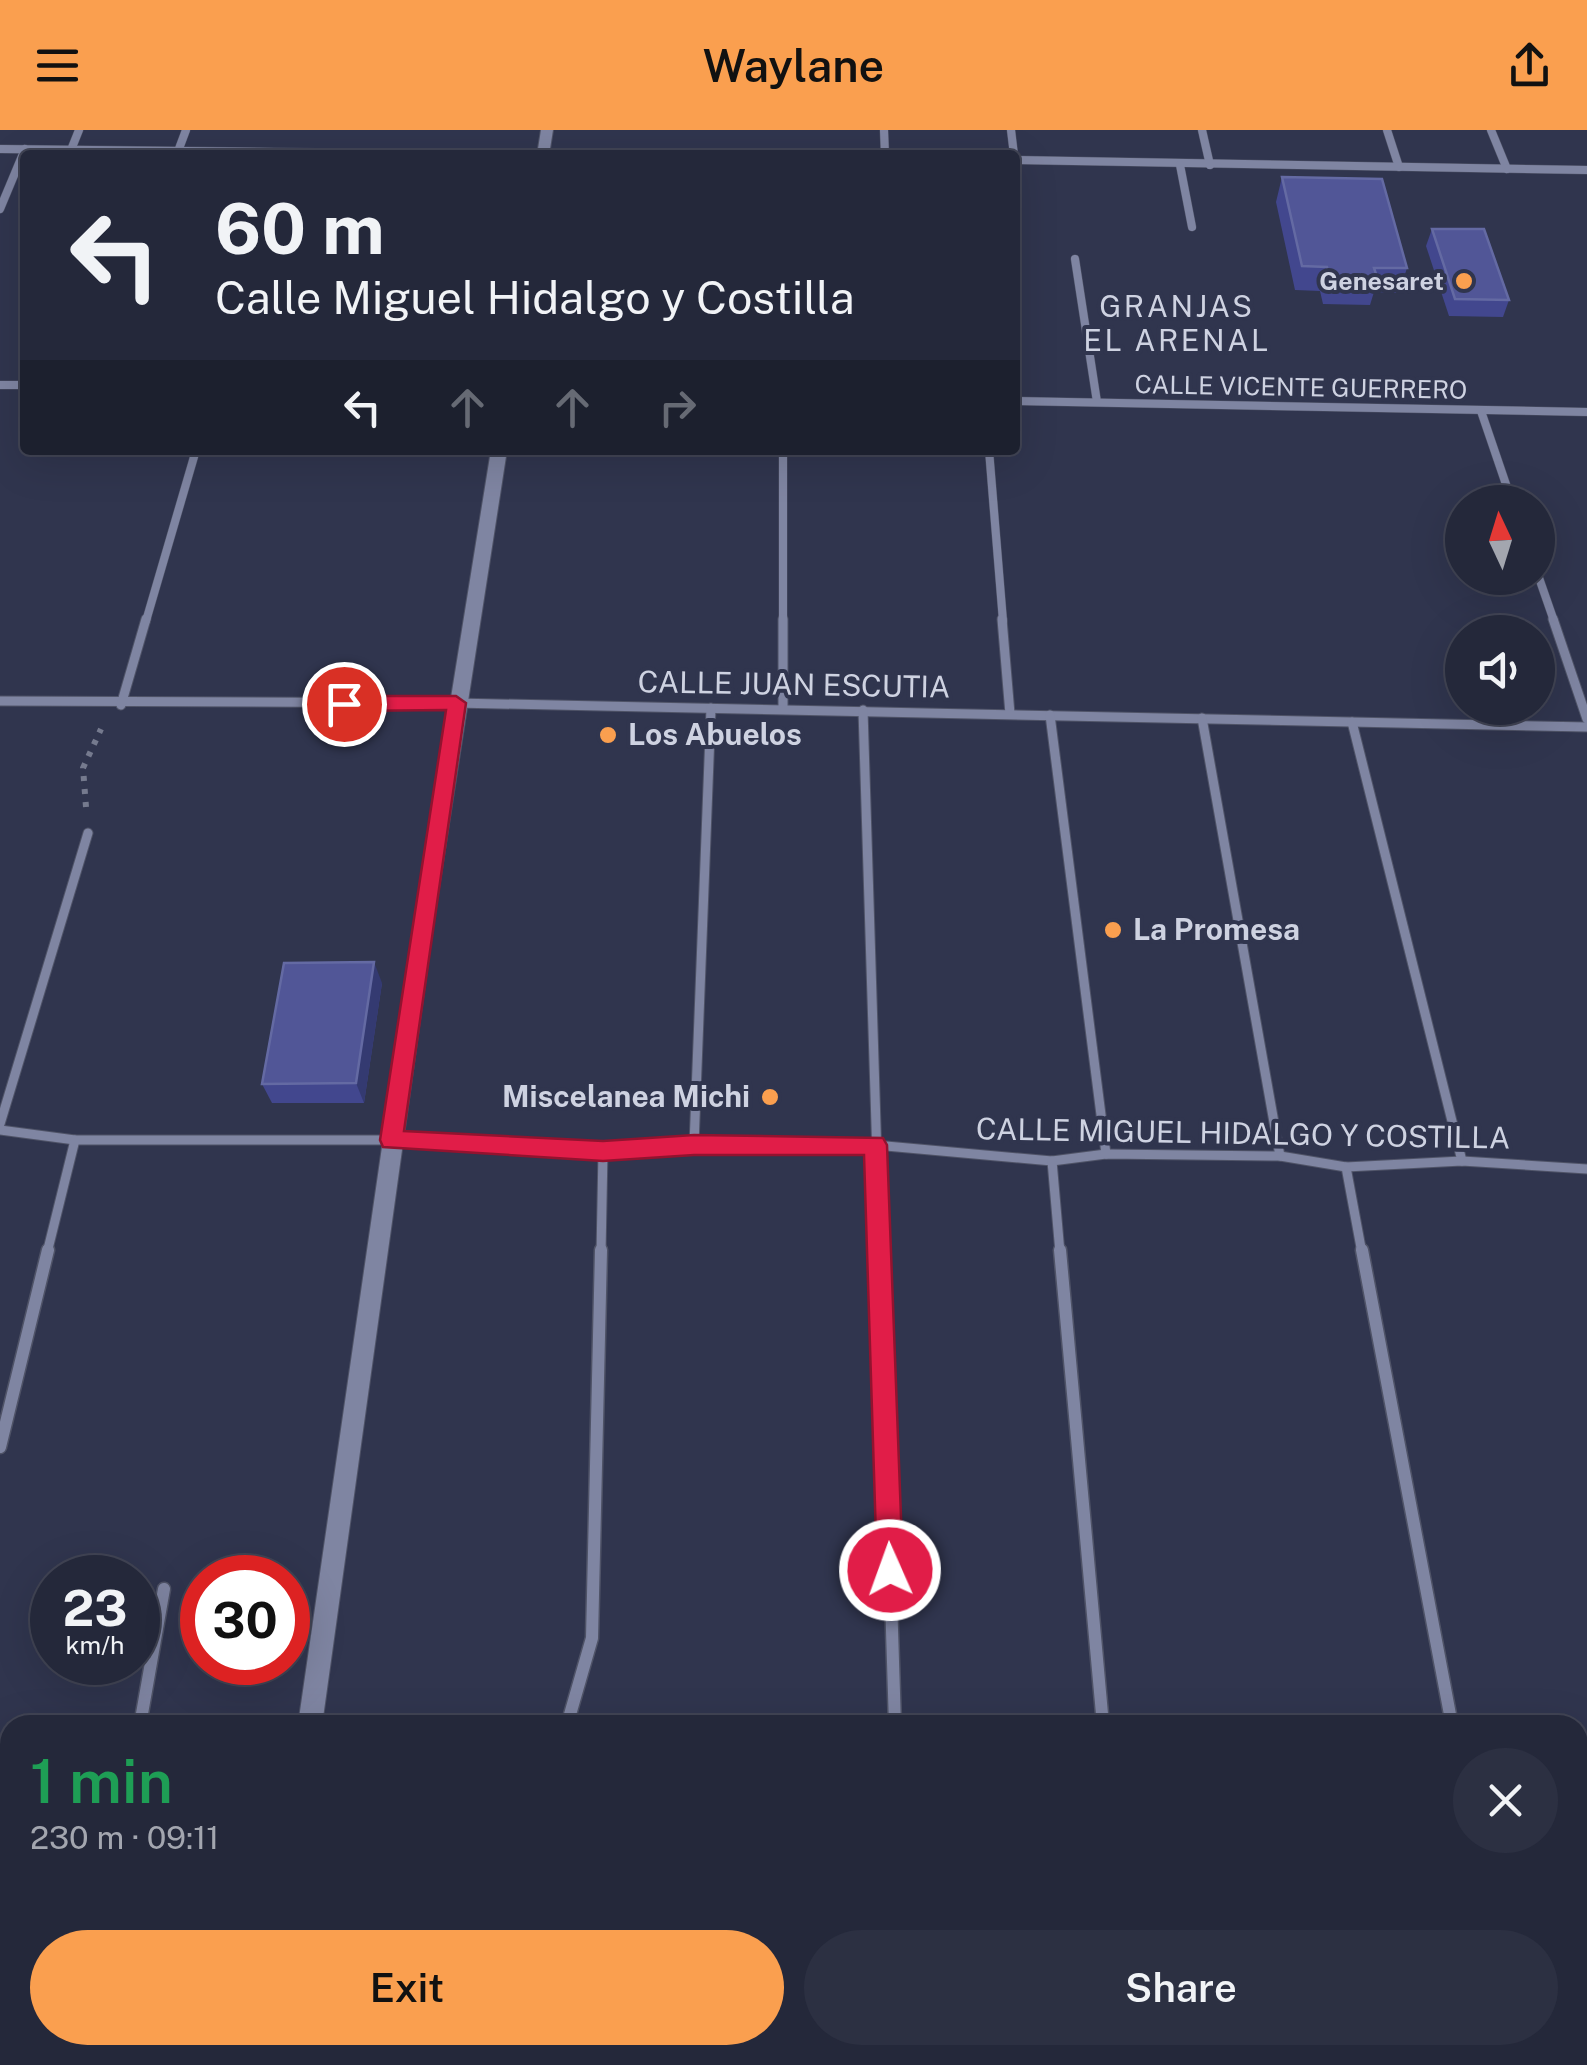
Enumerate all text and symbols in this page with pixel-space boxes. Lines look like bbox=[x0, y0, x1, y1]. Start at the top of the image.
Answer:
icon: menu bbox=[30, 38, 85, 93]
icon: share bbox=[1502, 38, 1557, 93]
text: Waylane bbox=[703, 39, 884, 92]
text: 60 m bbox=[215, 187, 385, 270]
icon: left bbox=[50, 190, 180, 320]
place label: Genesaret bbox=[1319, 266, 1444, 296]
marker: Genesaret bbox=[1453, 270, 1475, 292]
text: Calle Miguel Hidalgo y Costilla bbox=[215, 271, 855, 324]
district label: GRANJAS EL ARENAL bbox=[1083, 288, 1271, 358]
street label: CALLE VICENTE GUERRERO bbox=[1134, 369, 1468, 405]
icon: left bbox=[335, 380, 390, 435]
icon: ahead bbox=[440, 380, 495, 435]
icon: ahead bbox=[545, 380, 600, 435]
icon: right bbox=[650, 380, 705, 435]
north arrow bbox=[1445, 485, 1555, 595]
map controls bbox=[1445, 485, 1555, 725]
button: sound bbox=[1445, 615, 1555, 725]
pin bbox=[302, 662, 387, 747]
street label: CALLE JUAN ESCUTIA bbox=[637, 663, 951, 705]
icon: arrive bbox=[317, 677, 372, 732]
place label: Los Abuelos bbox=[628, 716, 802, 752]
marker: Los Abuelos bbox=[597, 724, 619, 746]
place label: La Promesa bbox=[1133, 911, 1300, 947]
marker: La Promesa bbox=[1102, 919, 1124, 941]
place label: Miscelanea Michi bbox=[502, 1078, 750, 1114]
marker: Miscelanea Michi bbox=[759, 1086, 781, 1108]
street label: CALLE MIGUEL HIDALGO Y COSTILLA bbox=[976, 1110, 1510, 1156]
position arrow bbox=[838, 1518, 942, 1622]
speed limit sign: 30 bbox=[180, 1555, 310, 1685]
text: 23 bbox=[62, 1578, 128, 1637]
text: km/h bbox=[66, 1630, 124, 1660]
text: 1 min bbox=[30, 1746, 173, 1817]
button: close bbox=[1453, 1748, 1558, 1853]
text: 230 m · 09:11 bbox=[30, 1819, 219, 1856]
button: Exit bbox=[30, 1930, 784, 2045]
button: Share bbox=[804, 1930, 1558, 2045]

